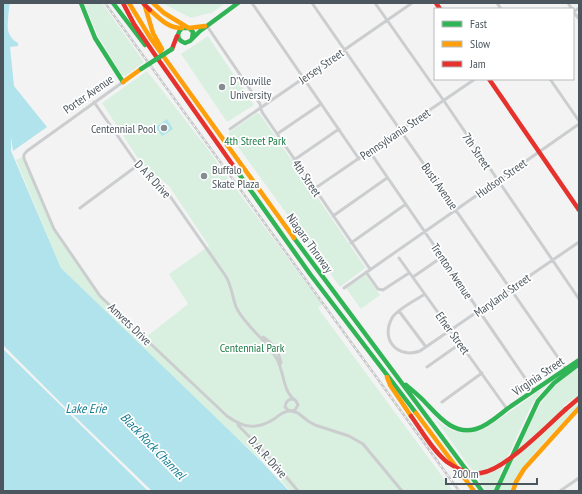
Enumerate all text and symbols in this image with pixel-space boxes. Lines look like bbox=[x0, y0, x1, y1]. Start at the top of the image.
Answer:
legend bbox=[434, 8, 574, 80]
text: Fast bbox=[470, 16, 488, 31]
text: Slow bbox=[470, 36, 491, 51]
street label: Jersey Street bbox=[295, 45, 347, 87]
text: Jam bbox=[469, 56, 486, 71]
street label: Porter Avenue bbox=[60, 71, 116, 117]
place label: D'Youville University bbox=[230, 73, 272, 102]
marker: D'Youville University bbox=[217, 82, 227, 92]
street label: Pennsylvania Street bbox=[357, 105, 434, 163]
place label: Centennial Pool bbox=[91, 121, 156, 136]
marker: Centennial Pool bbox=[159, 123, 169, 133]
street label: 7th Street bbox=[459, 130, 495, 173]
park label: 4th Street Park bbox=[224, 133, 286, 148]
street label: Hudson Street bbox=[473, 155, 530, 201]
street label: D A R Drive bbox=[132, 157, 174, 201]
street label: 4th Street bbox=[289, 157, 325, 200]
street label: Busti Avenue bbox=[419, 160, 461, 212]
place label: Buffalo Skate Plaza bbox=[212, 162, 260, 191]
marker: Buffalo Skate Plaza bbox=[199, 171, 209, 181]
street label: Niagara Thruway bbox=[283, 210, 337, 276]
street label: Trenton Avenue bbox=[428, 240, 476, 302]
street label: Maryland Street bbox=[471, 270, 534, 320]
street label: Amvets Drive bbox=[105, 300, 155, 348]
street label: Efner Street bbox=[432, 309, 474, 358]
park label: Centennial Park bbox=[220, 340, 285, 355]
street label: Virginia Street bbox=[508, 353, 567, 399]
water label: Lake Erie bbox=[66, 400, 108, 417]
water label: Black Rock Channel bbox=[117, 409, 191, 484]
street label: D. A. R. Drive bbox=[245, 433, 291, 481]
scale bar bbox=[446, 460, 537, 486]
text: 200 m bbox=[452, 466, 479, 481]

